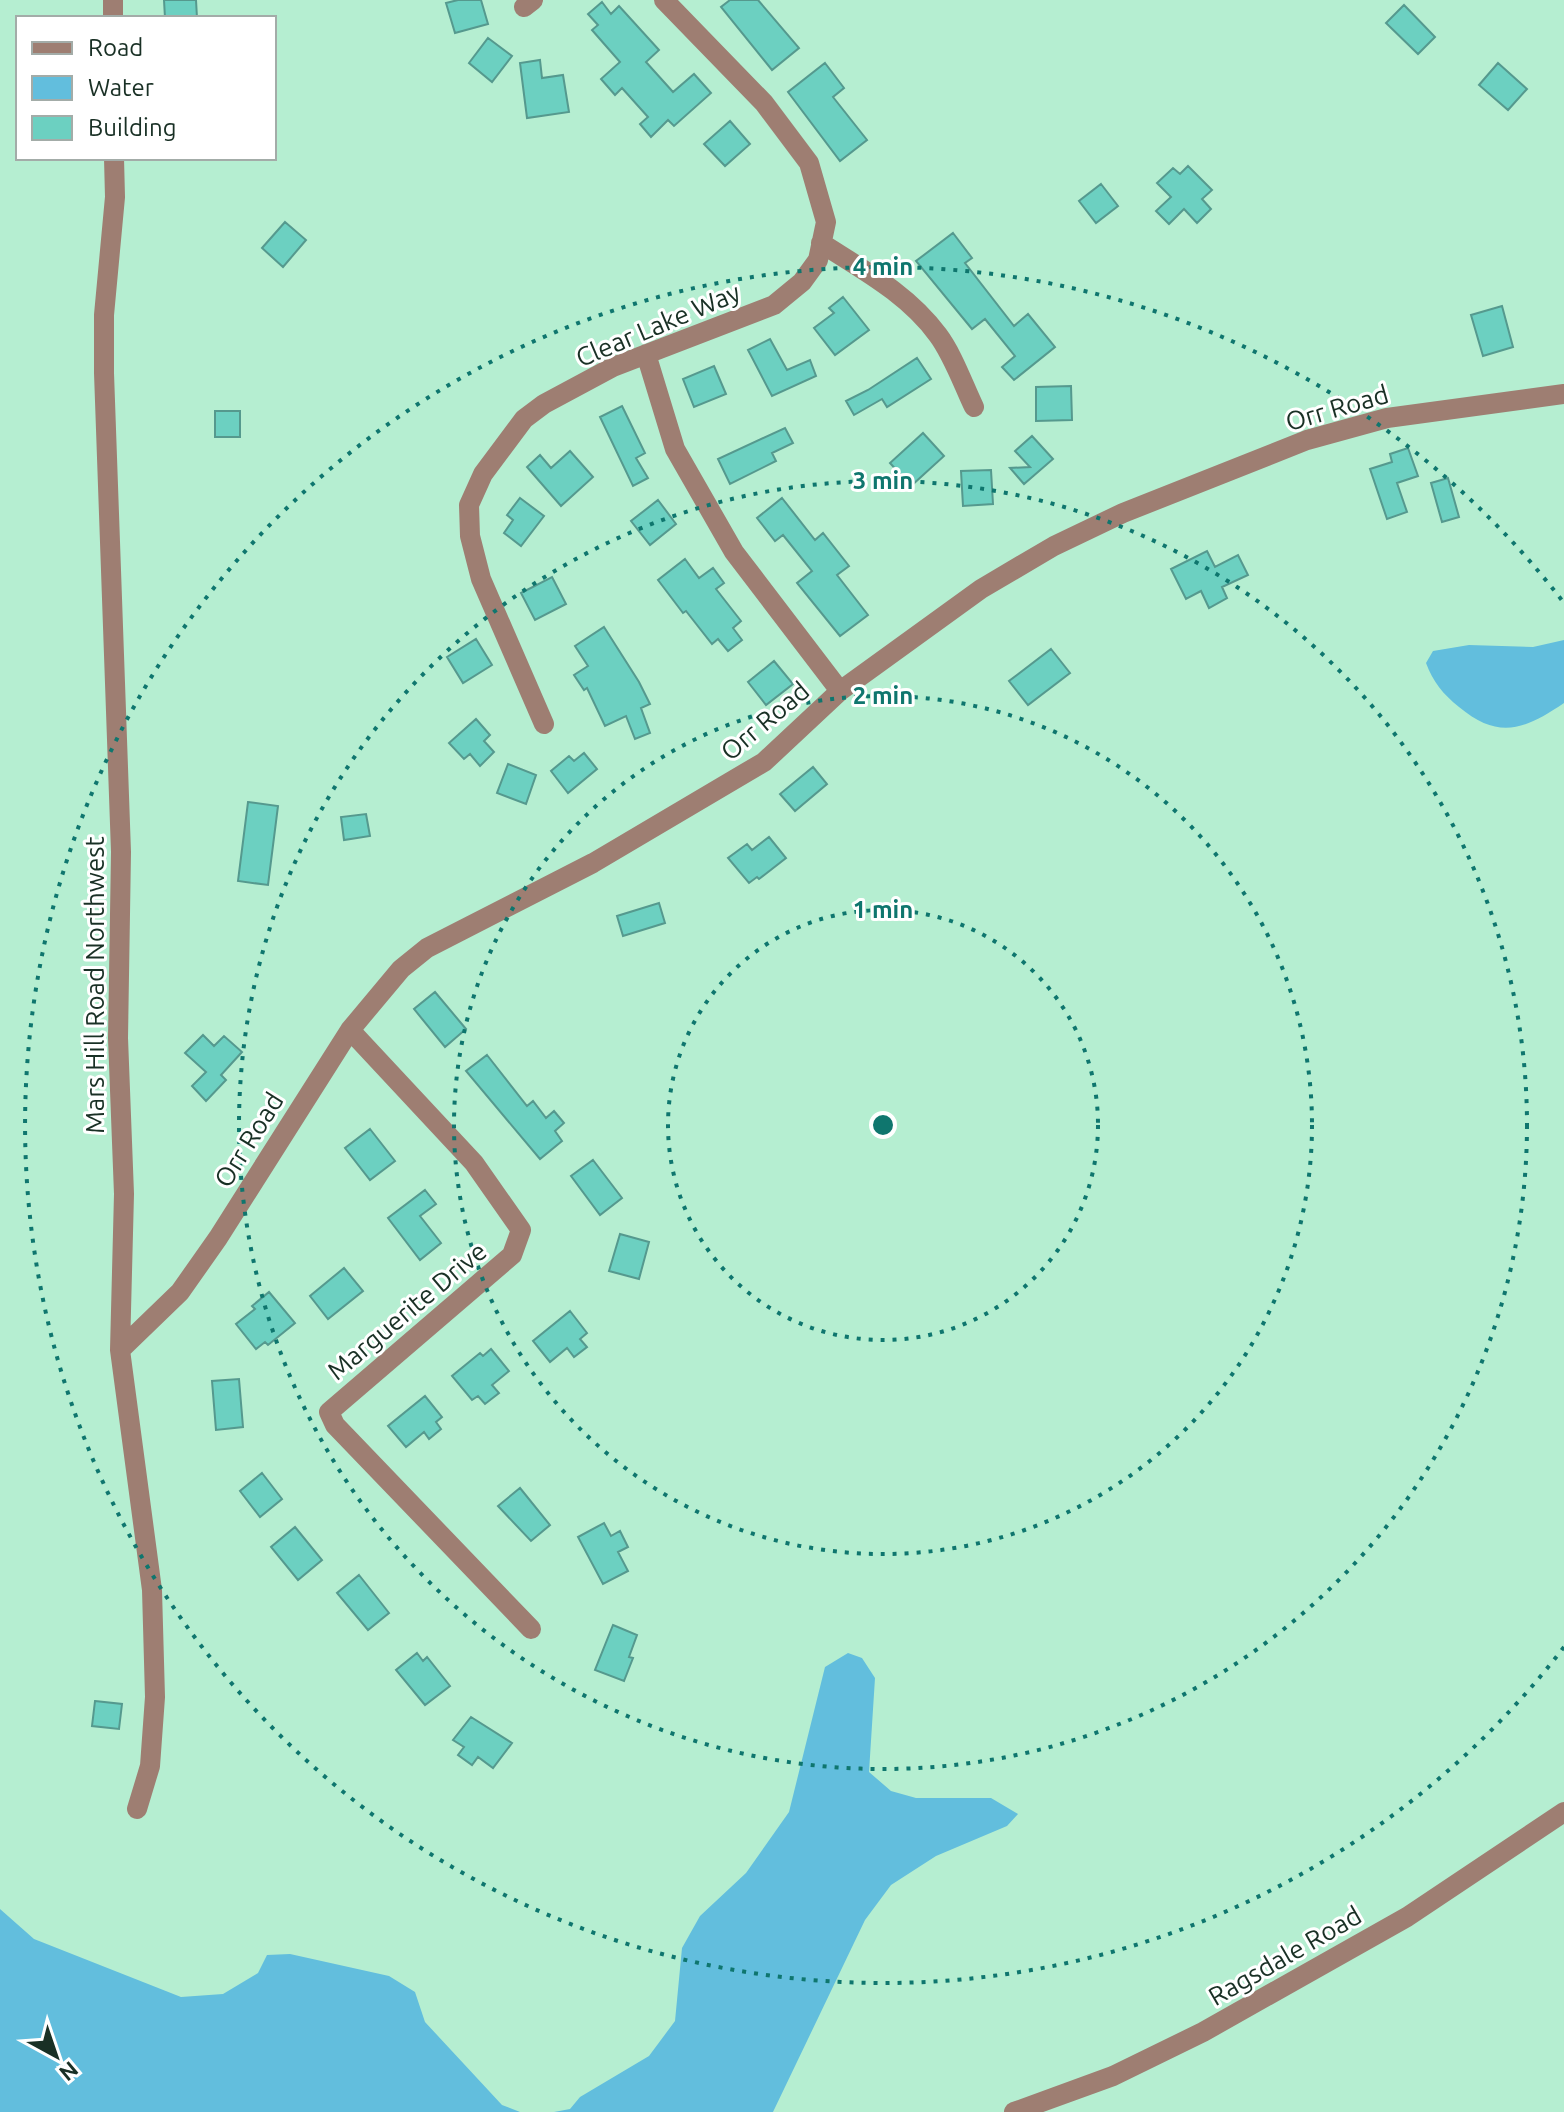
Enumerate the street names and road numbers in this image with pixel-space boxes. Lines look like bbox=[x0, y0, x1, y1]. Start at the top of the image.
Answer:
street label: Clear Lake Way bbox=[571, 277, 744, 372]
street label: Orr Road bbox=[1282, 379, 1392, 436]
street label: Orr Road bbox=[715, 676, 815, 766]
street label: Mars Hill Road Northwest bbox=[80, 836, 109, 1134]
street label: Orr Road bbox=[208, 1087, 289, 1192]
street label: Marguerite Drive bbox=[322, 1236, 492, 1385]
street label: Ragsdale Road bbox=[1203, 1900, 1366, 2011]

